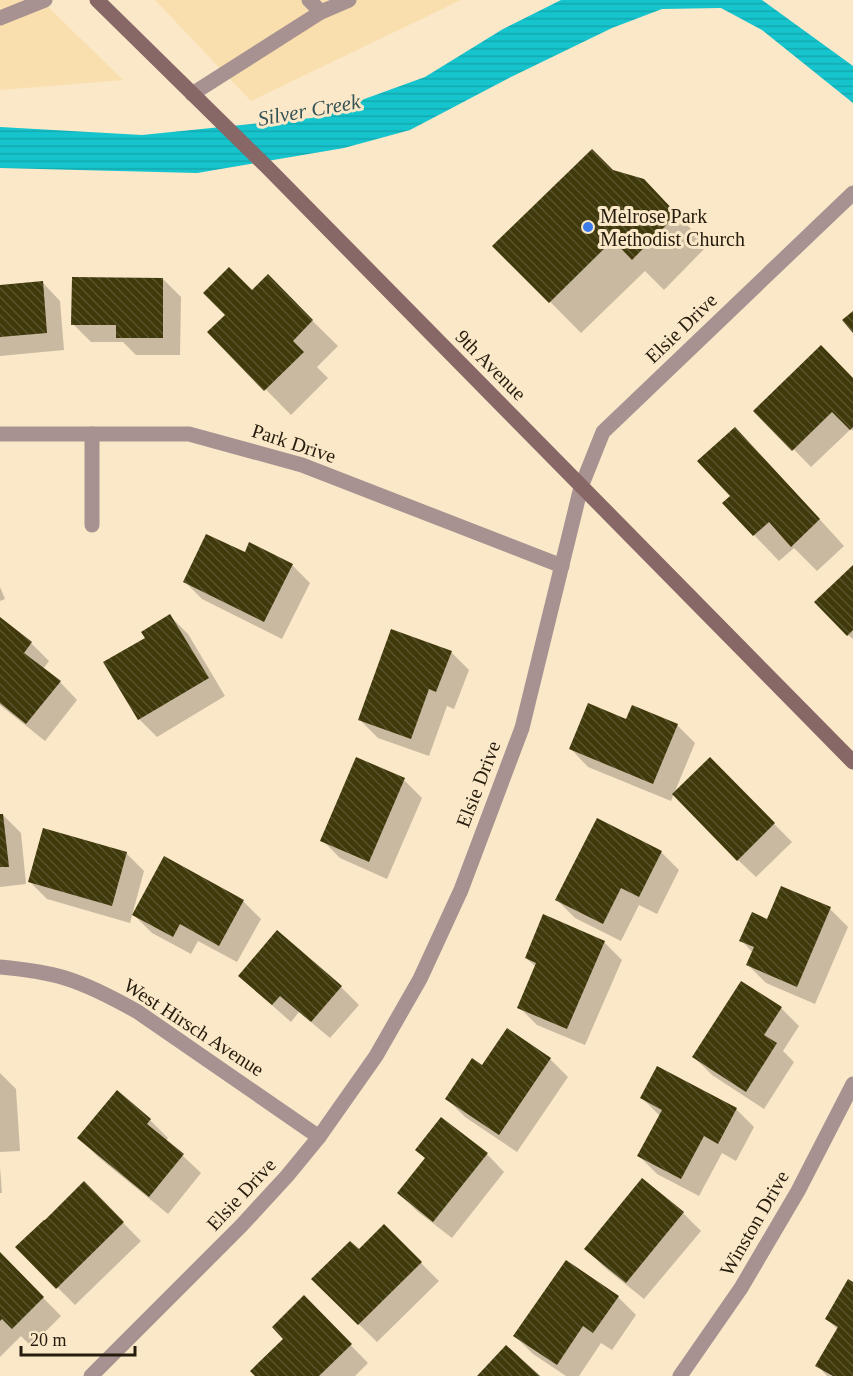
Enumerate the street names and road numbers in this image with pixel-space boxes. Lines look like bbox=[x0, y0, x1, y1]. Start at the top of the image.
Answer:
street label: Elsie Drive bbox=[641, 289, 721, 367]
street label: 9th Avenue bbox=[451, 325, 531, 405]
street label: Park Drive bbox=[249, 419, 339, 467]
street label: Elsie Drive bbox=[452, 738, 505, 830]
street label: West Hirsch Avenue bbox=[120, 974, 268, 1081]
street label: Elsie Drive bbox=[202, 1153, 280, 1235]
street label: Winston Drive bbox=[715, 1167, 793, 1279]

